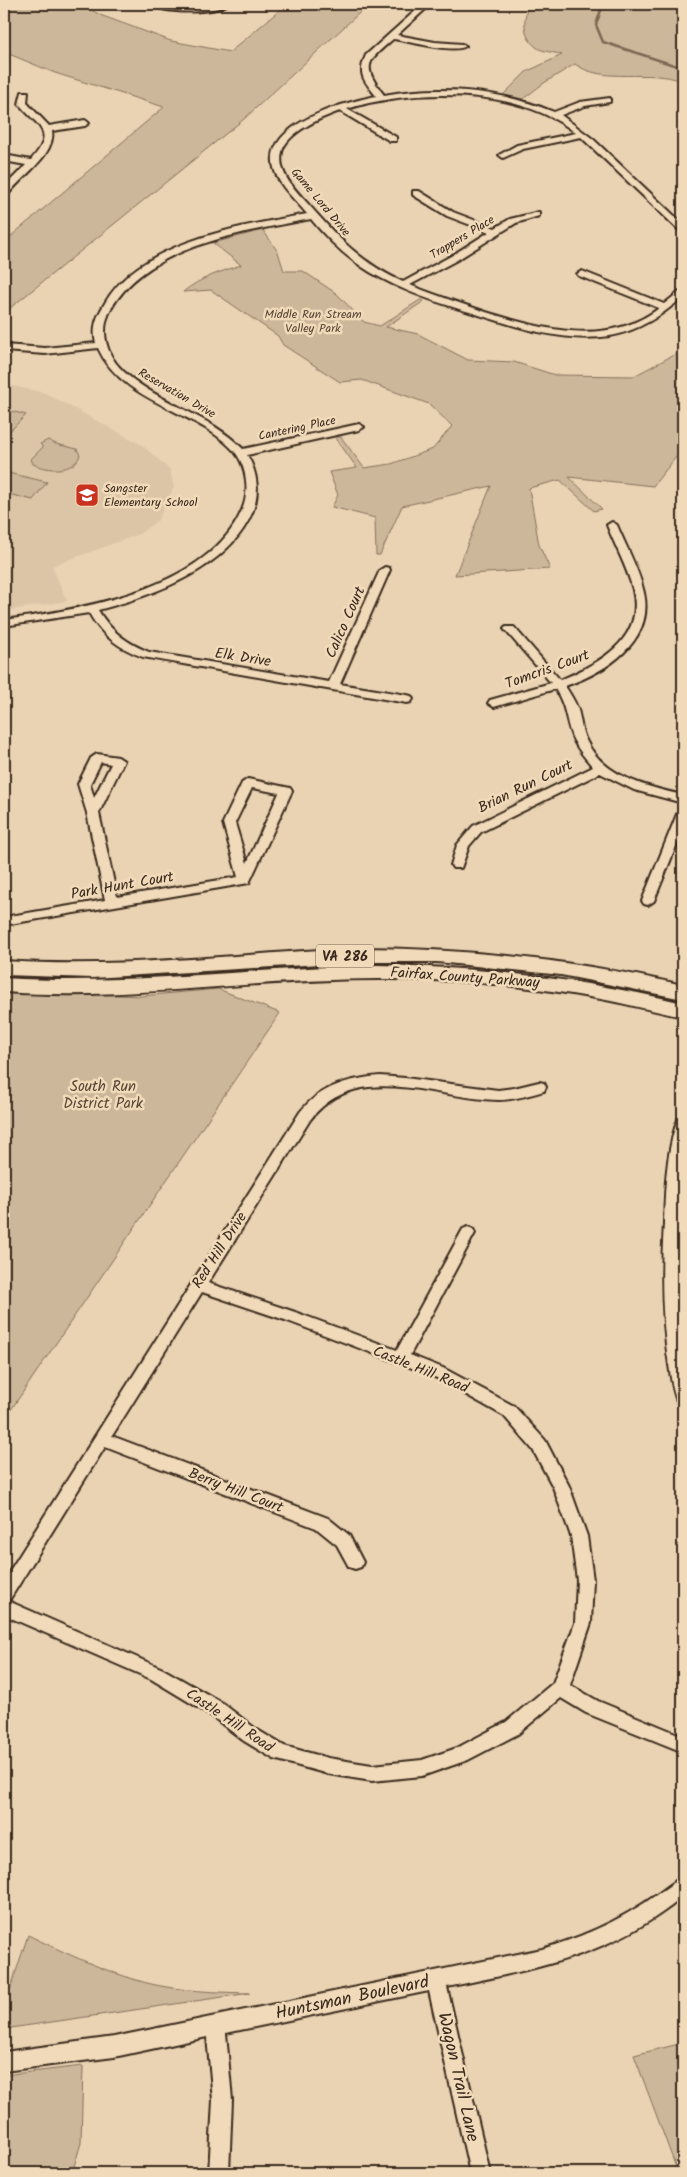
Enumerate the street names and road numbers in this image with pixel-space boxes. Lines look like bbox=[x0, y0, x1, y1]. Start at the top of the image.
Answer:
street label: Game Lord Drive bbox=[286, 164, 355, 241]
street label: Trappers Place bbox=[426, 210, 499, 264]
street label: Reservation Drive bbox=[134, 364, 220, 424]
street label: Cantering Place bbox=[257, 411, 338, 446]
street label: Calico Court bbox=[319, 582, 373, 662]
street label: Elk Drive bbox=[213, 642, 273, 674]
street label: Tomcris Court bbox=[502, 644, 593, 696]
street label: Brian Run Court bbox=[474, 753, 577, 820]
street label: Park Hunt Court bbox=[69, 865, 176, 907]
road number: VA 286 bbox=[316, 944, 374, 968]
street label: Fairfax County Parkway bbox=[389, 961, 541, 995]
street label: Red Hill Drive bbox=[186, 1207, 254, 1294]
street label: Castle Hill Road bbox=[369, 1340, 473, 1400]
street label: Berry Hill Court bbox=[185, 1462, 287, 1520]
street label: Castle Hill Road bbox=[181, 1682, 279, 1760]
street label: Huntsman Boulevard bbox=[273, 1968, 433, 2029]
street label: Wagon Trail Lane bbox=[429, 2010, 487, 2145]

